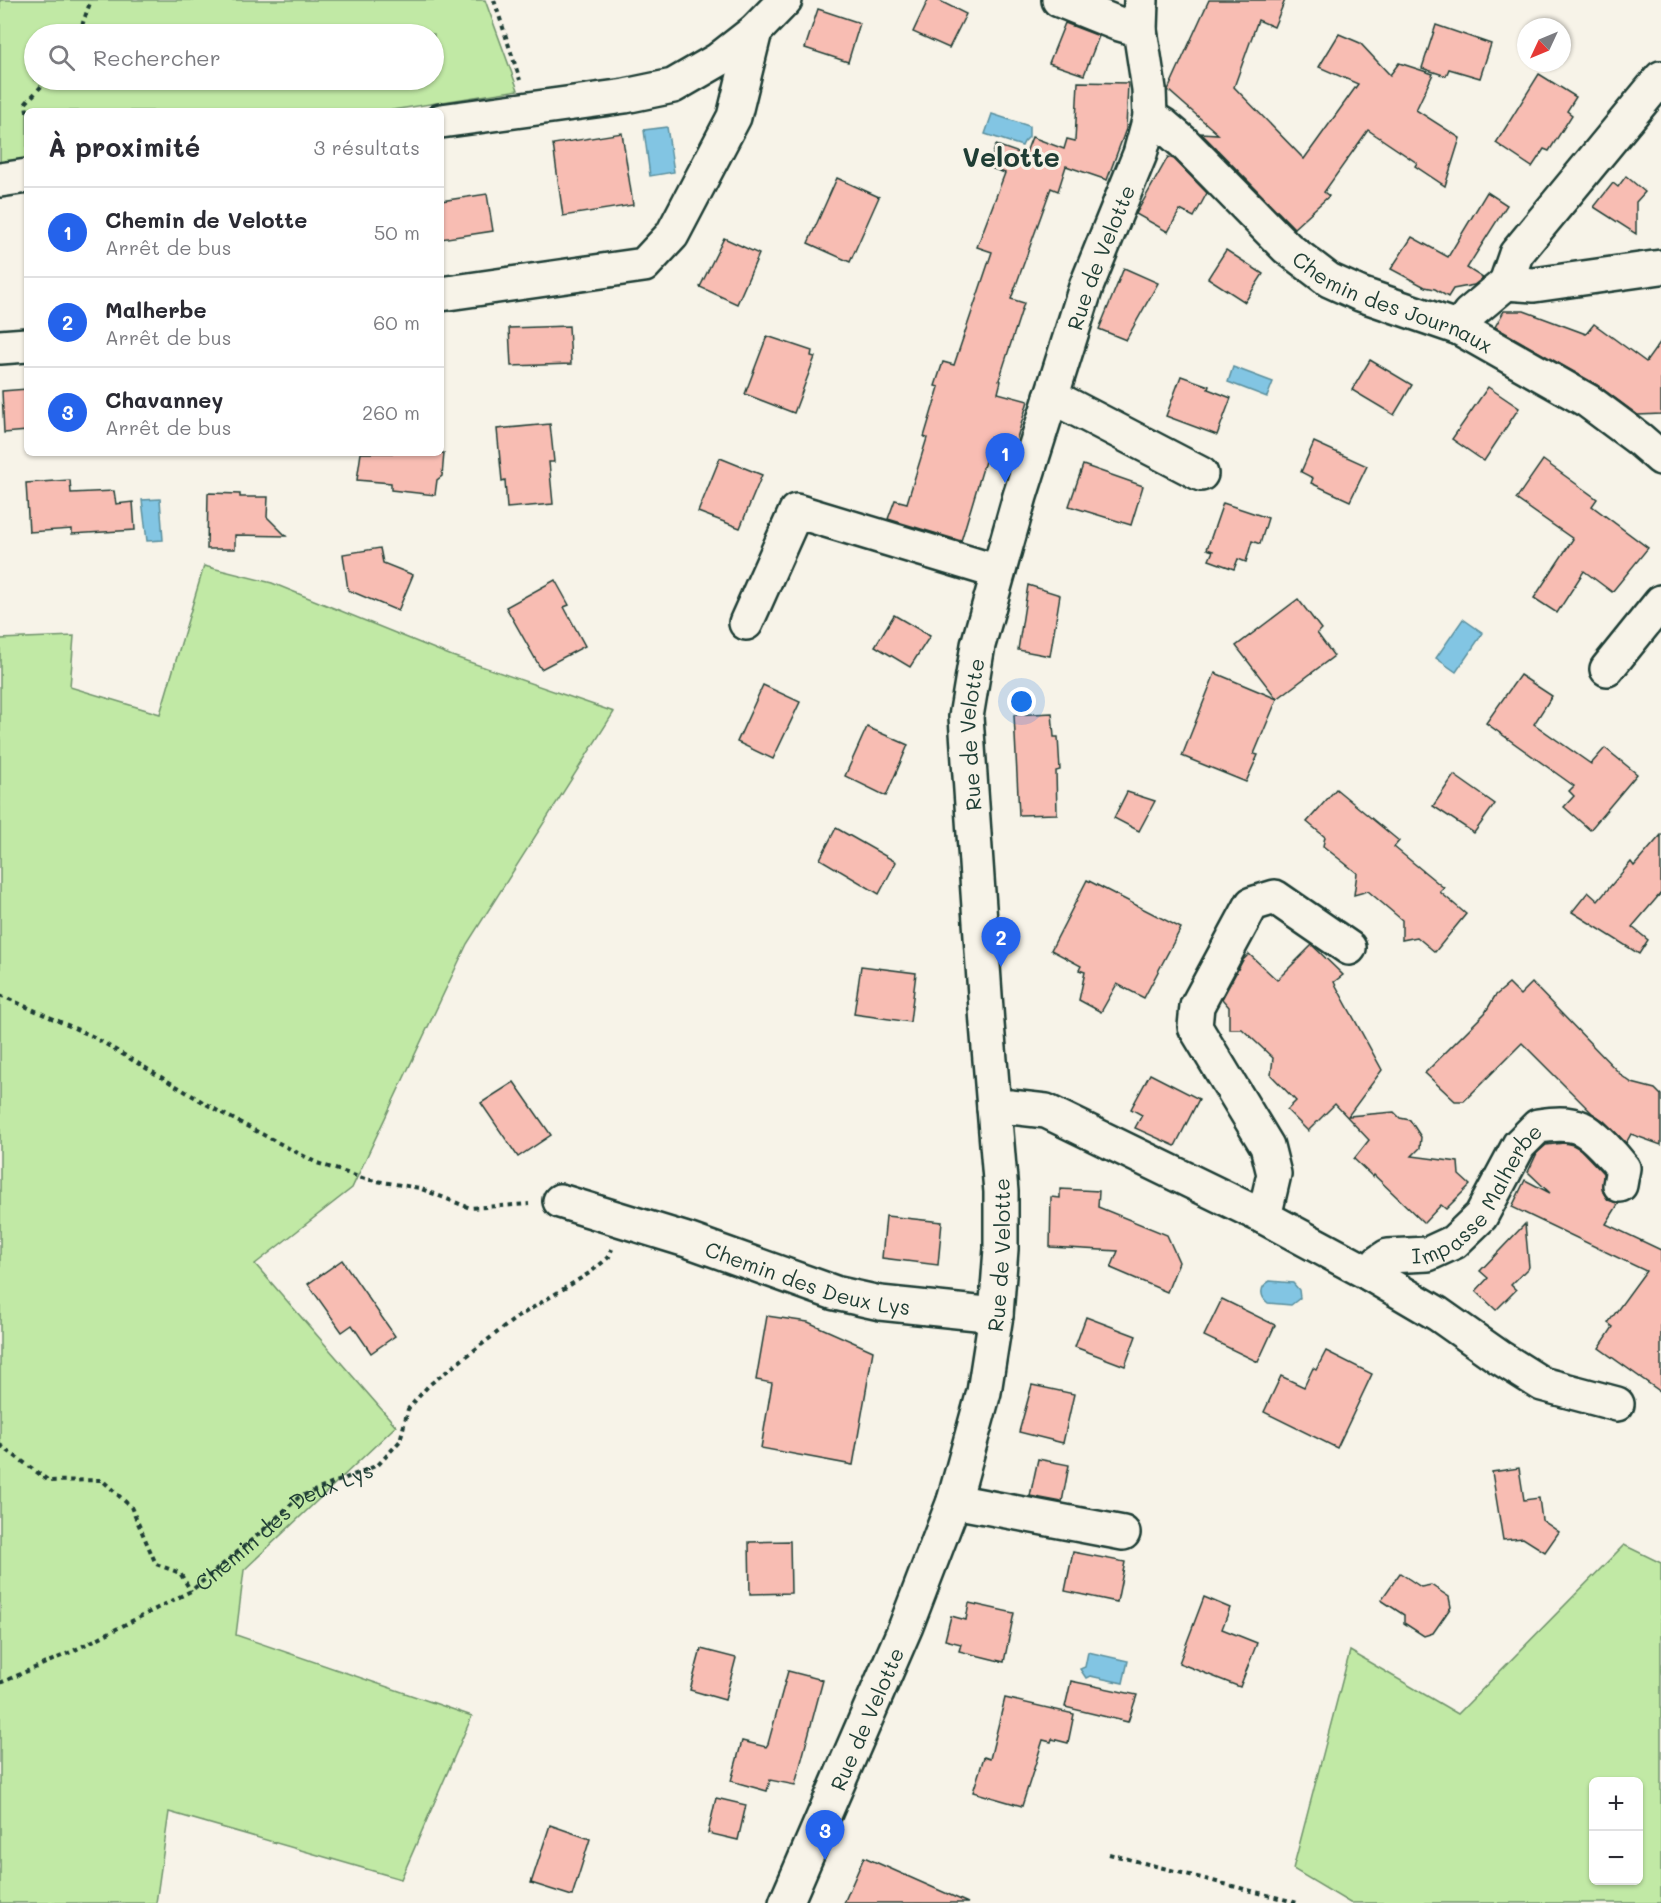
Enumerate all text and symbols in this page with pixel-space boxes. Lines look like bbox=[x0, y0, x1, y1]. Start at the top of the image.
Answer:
north arrow bbox=[1517, 18, 1571, 72]
search box bbox=[24, 24, 444, 90]
icon: search bbox=[45, 41, 78, 74]
text: Rechercher bbox=[93, 43, 221, 72]
text: À proximité bbox=[48, 130, 200, 164]
text: 3 résultats bbox=[314, 134, 420, 160]
district label: Velotte bbox=[962, 139, 1060, 174]
street label: Rue de Velotte bbox=[1060, 180, 1140, 333]
text: Chemin de Velotte bbox=[105, 205, 307, 234]
text: 1 bbox=[63, 219, 72, 245]
text: 50 m bbox=[374, 219, 420, 245]
text: Arrêt de bus bbox=[105, 234, 231, 260]
street label: Chemin des Journaux bbox=[1288, 244, 1498, 358]
text: Malherbe bbox=[105, 295, 207, 324]
text: 2 bbox=[62, 309, 73, 335]
text: 60 m bbox=[373, 309, 420, 335]
text: Arrêt de bus bbox=[105, 324, 231, 350]
text: Chavanney bbox=[105, 385, 223, 414]
text: 3 bbox=[62, 399, 74, 425]
text: 260 m bbox=[362, 399, 420, 425]
text: Arrêt de bus bbox=[105, 414, 231, 440]
pin: 1 bbox=[986, 434, 1024, 483]
street label: Rue de Velotte bbox=[952, 656, 989, 812]
your location bbox=[1007, 687, 1036, 716]
pin: 2 bbox=[982, 918, 1020, 967]
street label: Impasse Malherbe bbox=[1411, 1117, 1547, 1269]
street label: Rue de Velotte bbox=[980, 1177, 1015, 1333]
street label: Chemin des Deux Lys bbox=[702, 1234, 912, 1320]
street label: Chemin des Deux Lys bbox=[189, 1455, 377, 1596]
street label: Rue de Velotte bbox=[823, 1643, 909, 1794]
map controls bbox=[1589, 1777, 1643, 1885]
button: + bbox=[1589, 1777, 1643, 1831]
pin: 3 bbox=[806, 1810, 844, 1860]
button: − bbox=[1589, 1831, 1643, 1885]

